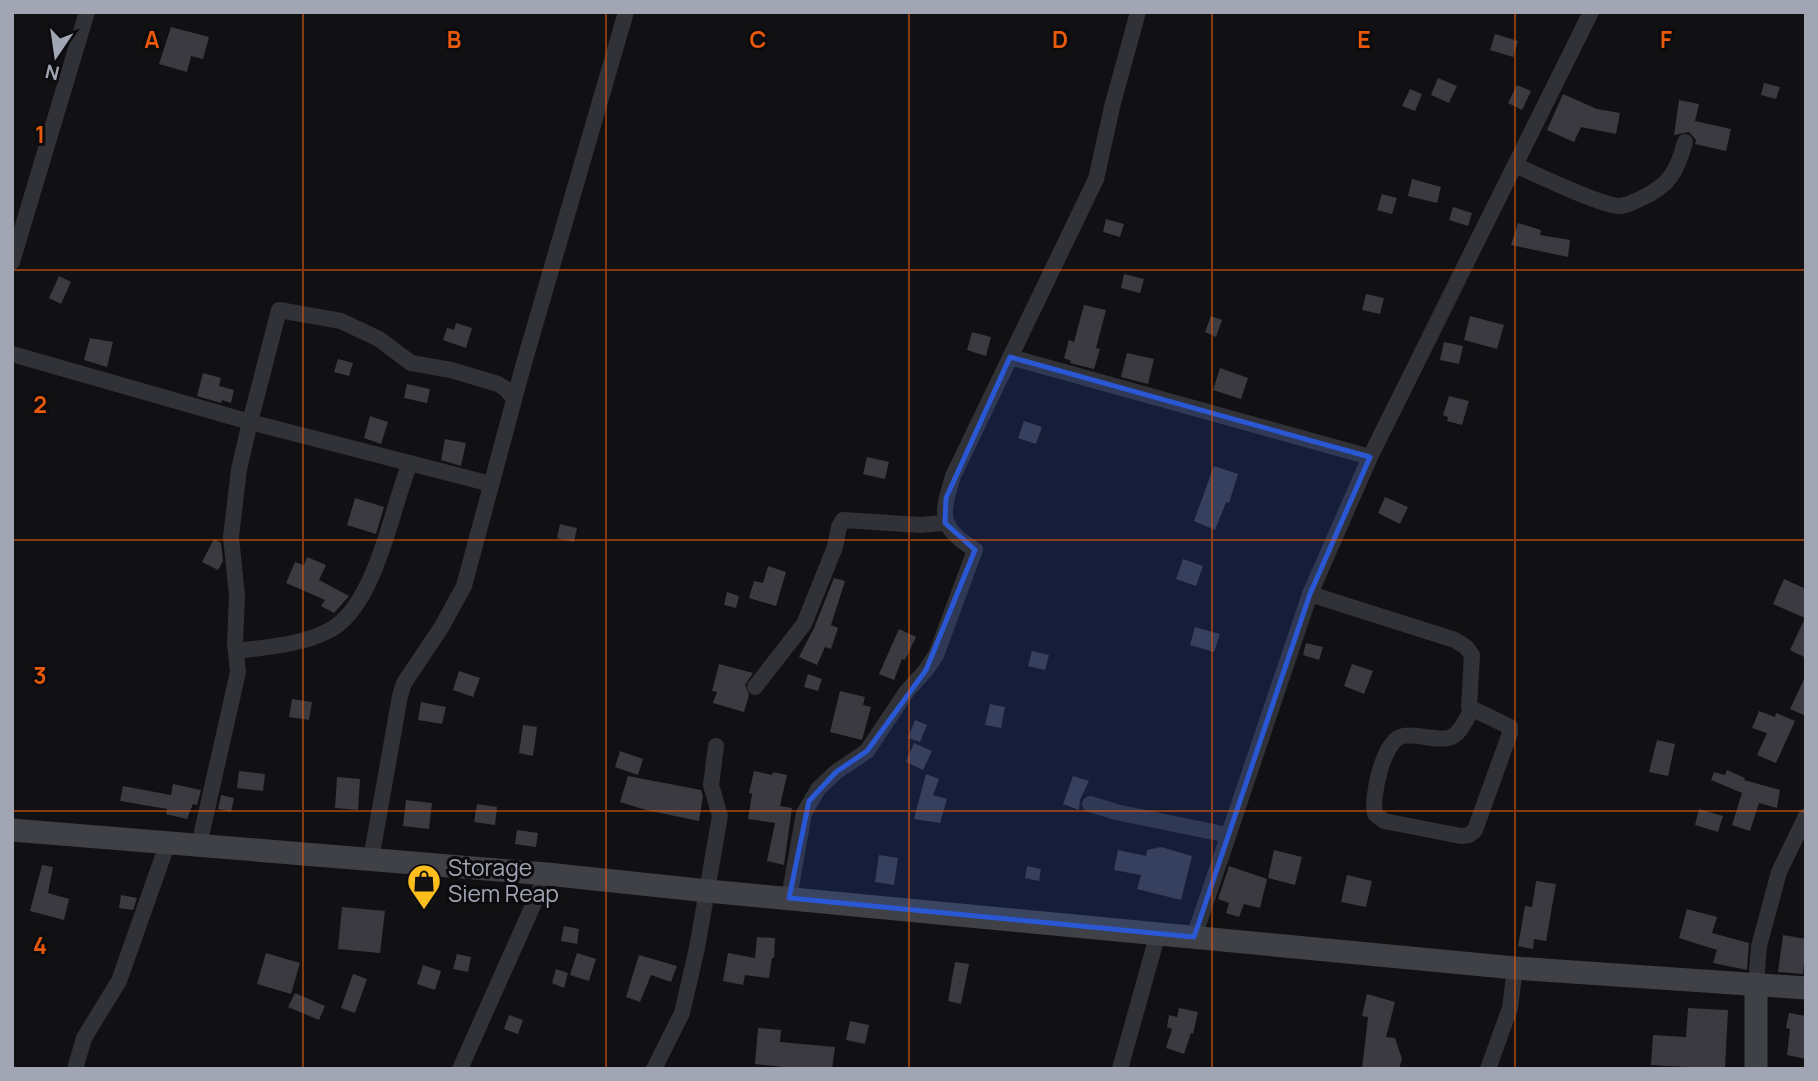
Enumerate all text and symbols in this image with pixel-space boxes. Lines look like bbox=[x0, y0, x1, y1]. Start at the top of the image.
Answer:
north arrow bbox=[21, 21, 91, 91]
text: A bbox=[144, 23, 160, 55]
text: B bbox=[447, 23, 461, 55]
text: C bbox=[750, 23, 767, 55]
text: D bbox=[1052, 23, 1068, 55]
text: E bbox=[1357, 23, 1371, 55]
text: F bbox=[1660, 23, 1672, 55]
text: N bbox=[43, 58, 62, 87]
text: 1 bbox=[35, 118, 45, 150]
text: 2 bbox=[33, 388, 47, 420]
text: 3 bbox=[33, 659, 47, 691]
place label: Storage Siem Reap bbox=[448, 851, 559, 909]
shop icon: Storage Siem Reap bbox=[405, 862, 443, 911]
text: 4 bbox=[33, 929, 47, 961]

